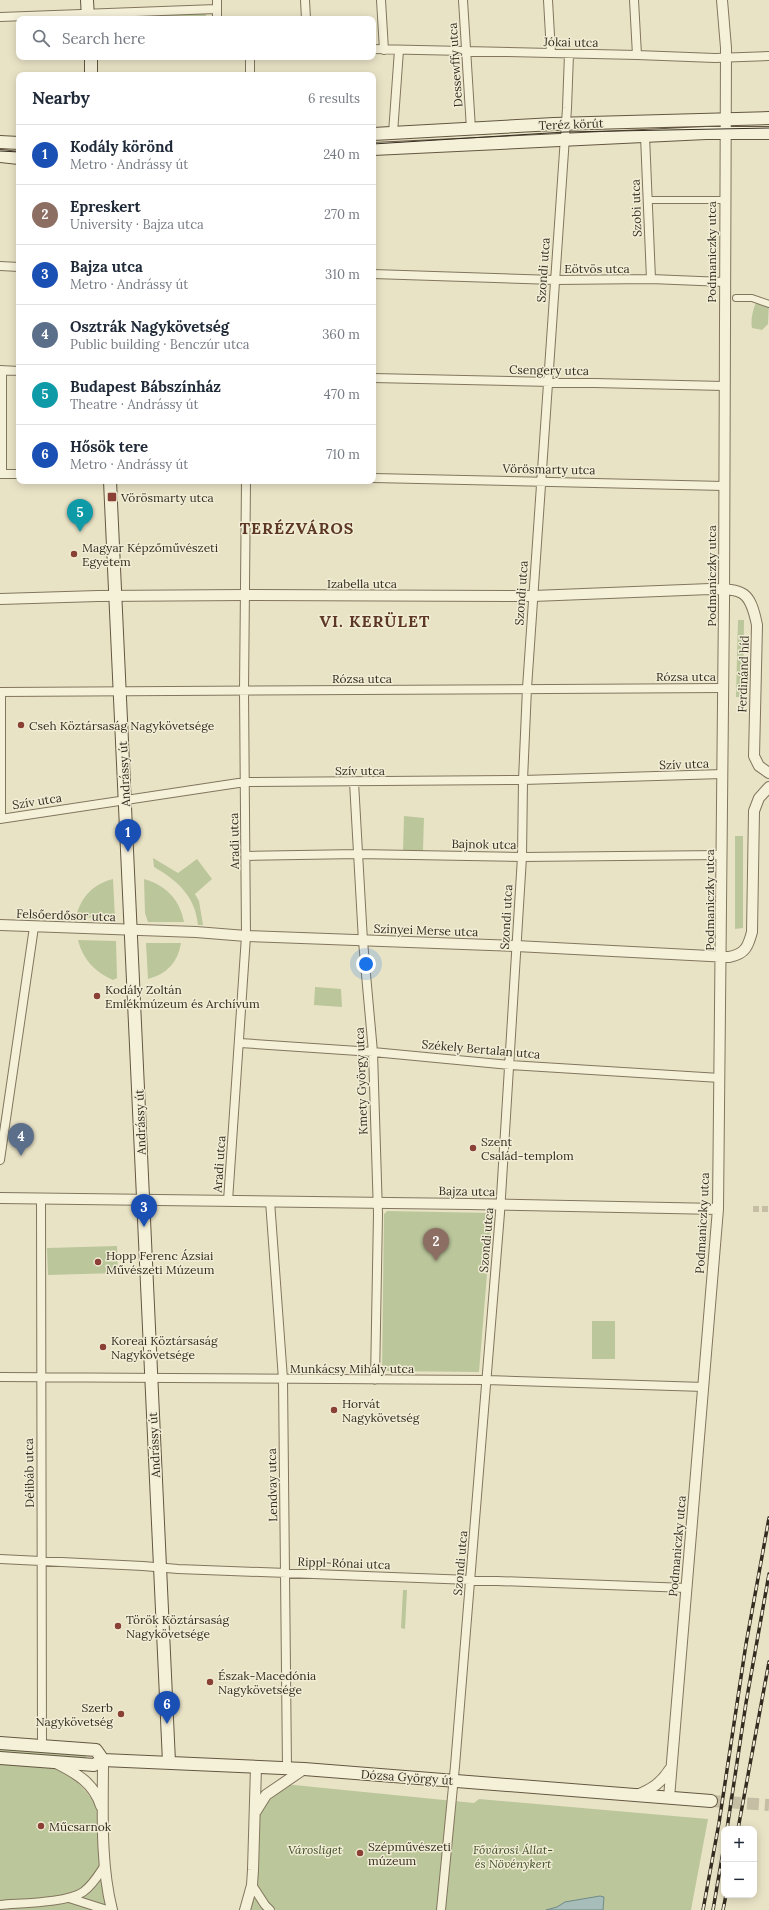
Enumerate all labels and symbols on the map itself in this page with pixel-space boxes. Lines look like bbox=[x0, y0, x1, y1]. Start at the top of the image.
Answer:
street label: Dessewffy utca bbox=[445, 22, 465, 108]
street label: Jókai utca bbox=[542, 34, 599, 50]
street label: Teréz körút bbox=[538, 115, 604, 133]
street label: Szobi utca bbox=[627, 179, 645, 237]
street label: Podmaniczky utca bbox=[704, 201, 719, 303]
street label: Szondi utca bbox=[533, 237, 553, 303]
street label: Eötvös utca bbox=[564, 261, 630, 276]
street label: Csengery utca bbox=[509, 362, 589, 378]
street label: Vörösmarty utca bbox=[501, 461, 596, 477]
place label: Vörösmarty utca bbox=[120, 490, 214, 505]
marker: Vörösmarty utca bbox=[106, 491, 118, 503]
pin: 5 bbox=[67, 499, 93, 532]
district label: TERÉZVÁROS bbox=[240, 518, 354, 538]
street label: Podmaniczky utca bbox=[704, 525, 719, 627]
place label: Magyar Képzőművészeti Egyetem bbox=[82, 540, 218, 569]
marker: Magyar Képzőművészeti Egyetem bbox=[69, 549, 79, 559]
street label: Szondi utca bbox=[511, 560, 531, 626]
street label: Izabella utca bbox=[327, 576, 397, 591]
district label: VI. KERÜLET bbox=[320, 611, 430, 631]
street label: Ferdinánd híd bbox=[734, 635, 752, 713]
street label: Rózsa utca bbox=[656, 669, 716, 684]
street label: Rózsa utca bbox=[332, 671, 392, 686]
place label: Cseh Köztársaság Nagykövetsége bbox=[29, 718, 215, 733]
marker: Cseh Köztársaság Nagykövetsége bbox=[16, 720, 26, 730]
street label: Andrássy út bbox=[115, 740, 133, 808]
street label: Szív utca bbox=[659, 756, 709, 772]
street label: Szív utca bbox=[335, 763, 385, 778]
street label: Szív utca bbox=[11, 790, 63, 812]
street label: Aradi utca bbox=[226, 812, 242, 871]
pin: 1 bbox=[115, 819, 141, 852]
street label: Bajnok utca bbox=[451, 836, 517, 852]
street label: Podmaniczky utca bbox=[702, 849, 717, 951]
street label: Szondi utca bbox=[497, 884, 515, 950]
street label: Felsőerdősor utca bbox=[16, 906, 116, 924]
street label: Szinyei Merse utca bbox=[373, 921, 479, 939]
your location bbox=[356, 954, 376, 974]
place label: Kodály Zoltán Emlékmúzeum és Archívum bbox=[105, 982, 260, 1011]
marker: Kodály Zoltán Emlékmúzeum és Archívum bbox=[92, 991, 102, 1001]
street label: Kmety György utca bbox=[352, 1027, 370, 1135]
street label: Székely Bertalan utca bbox=[421, 1036, 541, 1062]
street label: Andrássy út bbox=[131, 1089, 149, 1156]
pin: 4 bbox=[8, 1123, 34, 1156]
place label: Szent Család-templom bbox=[481, 1134, 574, 1163]
street label: Aradi utca bbox=[209, 1135, 228, 1194]
marker: Szent Család-templom bbox=[468, 1143, 478, 1153]
street label: Podmaniczky utca bbox=[692, 1172, 712, 1274]
street label: Bajza utca bbox=[439, 1183, 495, 1199]
pin: 3 bbox=[131, 1194, 157, 1227]
street label: Szondi utca bbox=[476, 1207, 496, 1273]
pin: 2 bbox=[423, 1228, 449, 1261]
place label: Hopp Ferenc Ázsiai Művészeti Múzeum bbox=[106, 1248, 215, 1277]
marker: Hopp Ferenc Ázsiai Művészeti Múzeum bbox=[93, 1257, 103, 1267]
place label: Koreai Köztársaság Nagykövetsége bbox=[111, 1333, 218, 1362]
marker: Koreai Köztársaság Nagykövetsége bbox=[98, 1342, 108, 1352]
street label: Munkácsy Mihály utca bbox=[290, 1361, 414, 1376]
place label: Horvát Nagykövetség bbox=[342, 1396, 420, 1425]
marker: Horvát Nagykövetség bbox=[329, 1405, 339, 1415]
street label: Andrássy út bbox=[145, 1411, 163, 1479]
street label: Délibáb utca bbox=[21, 1438, 37, 1508]
street label: Lendvay utca bbox=[264, 1448, 280, 1522]
street label: Podmaniczky utca bbox=[665, 1495, 689, 1597]
street label: Szondi utca bbox=[450, 1530, 470, 1596]
street label: Rippl-Rónai utca bbox=[297, 1554, 391, 1572]
place label: Török Köztársaság Nagykövetsége bbox=[126, 1612, 230, 1641]
marker: Török Köztársaság Nagykövetsége bbox=[113, 1621, 123, 1631]
place label: Észak-Macedónia Nagykövetsége bbox=[218, 1668, 316, 1697]
marker: Észak-Macedónia Nagykövetsége bbox=[205, 1677, 215, 1687]
pin: 6 bbox=[154, 1691, 180, 1724]
place label: Szerb Nagykövetség bbox=[35, 1700, 113, 1729]
marker: Szerb Nagykövetség bbox=[116, 1709, 126, 1719]
street label: Dózsa György út bbox=[360, 1766, 454, 1788]
place label: Műcsarnok bbox=[49, 1819, 112, 1834]
marker: Műcsarnok bbox=[36, 1821, 46, 1831]
place label: Szépművészeti múzeum bbox=[368, 1839, 451, 1868]
park label: Városliget bbox=[288, 1842, 343, 1857]
park label: Fővárosi Állat- és Növénykert bbox=[473, 1842, 553, 1871]
marker: Szépművészeti múzeum bbox=[355, 1848, 365, 1858]

